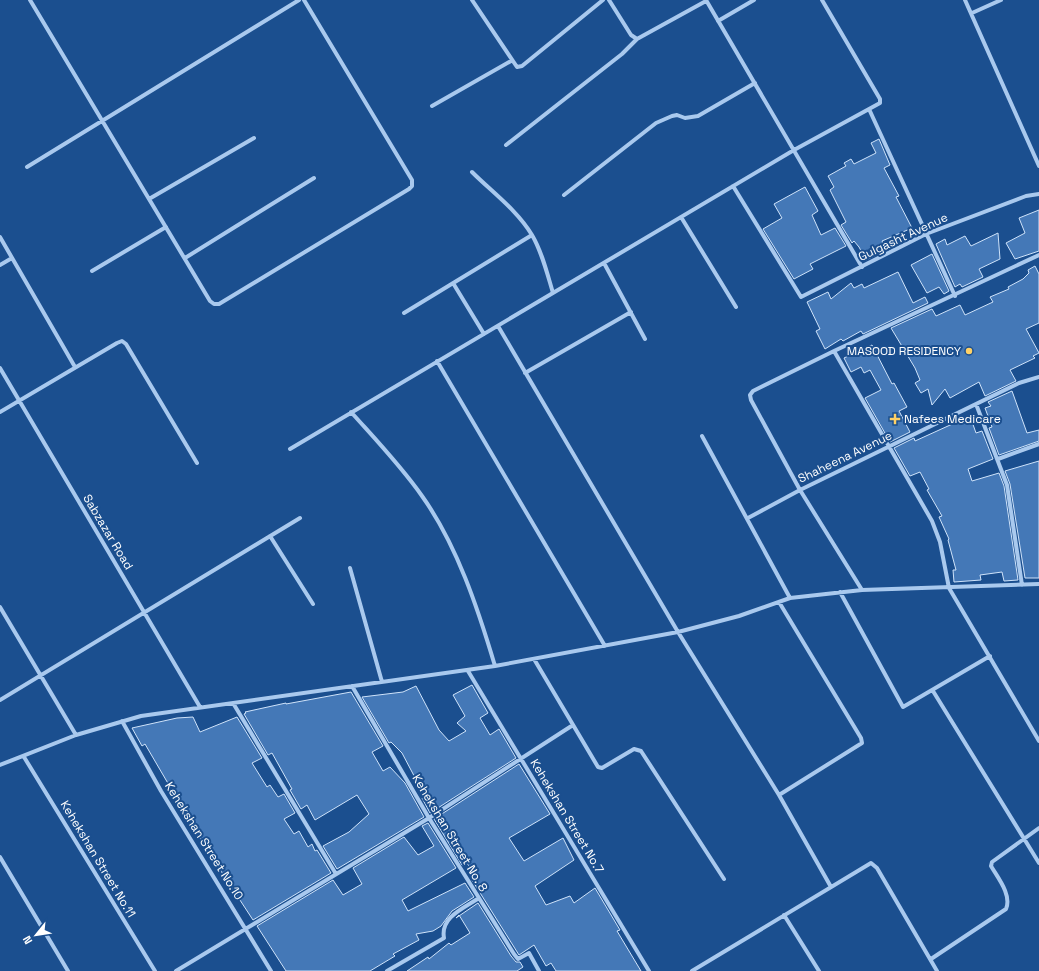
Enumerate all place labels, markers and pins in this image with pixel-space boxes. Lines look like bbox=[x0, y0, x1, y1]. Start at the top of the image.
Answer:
place label: MASOOD RESIDENCY bbox=[847, 343, 962, 359]
marker: MASOOD RESIDENCY bbox=[964, 346, 974, 356]
place label: Nafees Medicare bbox=[904, 411, 1001, 427]
marker: Nafees Medicare bbox=[889, 413, 901, 425]

